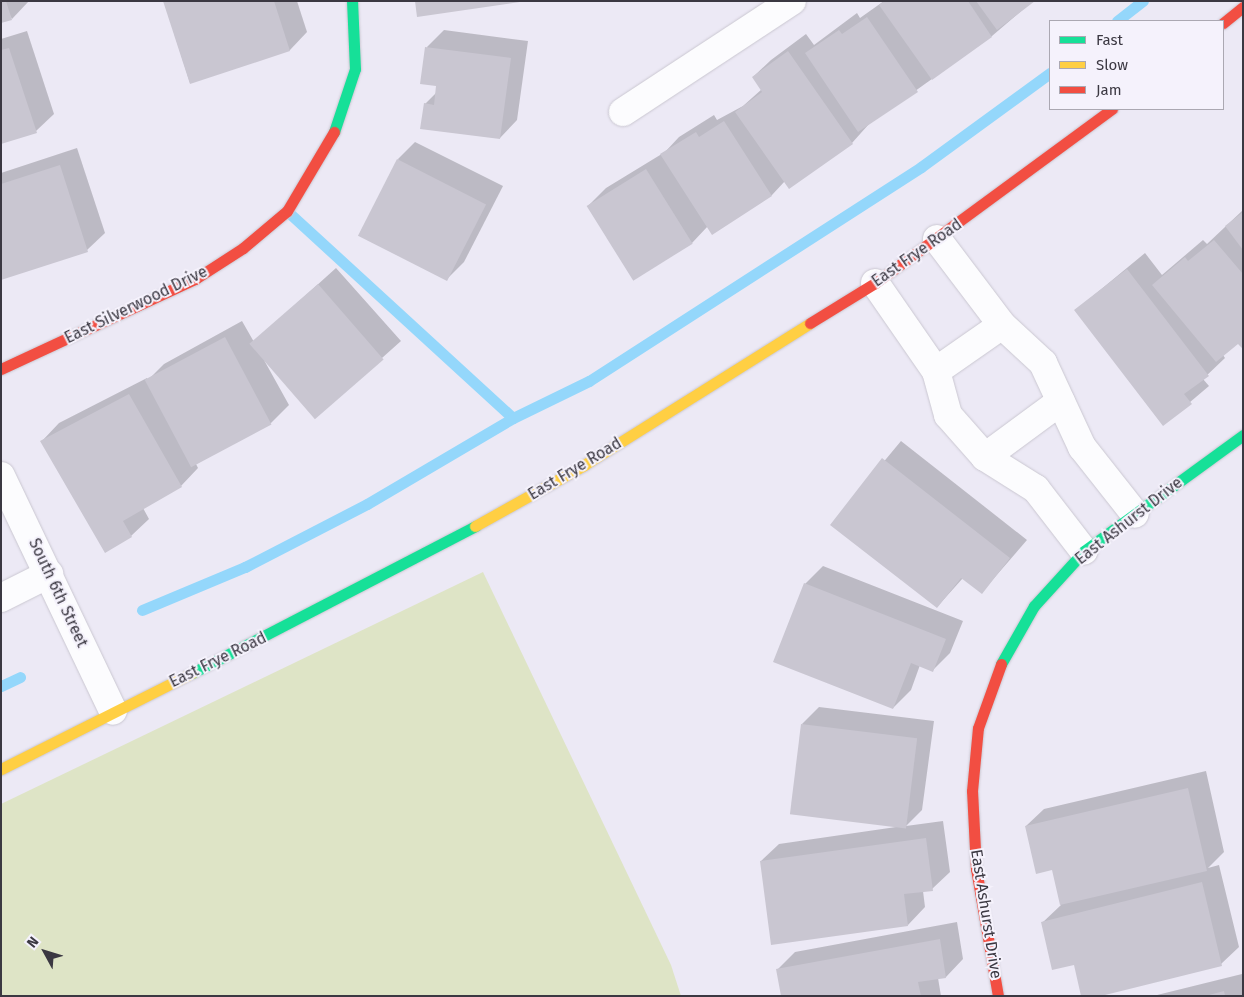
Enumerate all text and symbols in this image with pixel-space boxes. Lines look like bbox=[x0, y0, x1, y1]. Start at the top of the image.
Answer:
legend bbox=[1049, 20, 1224, 110]
text: Fast bbox=[1096, 31, 1123, 49]
text: Slow bbox=[1096, 56, 1128, 74]
text: Jam bbox=[1096, 81, 1122, 99]
street label: East Frye Road bbox=[868, 215, 966, 291]
street label: East Silverwood Drive bbox=[62, 262, 210, 348]
street label: East Frye Road bbox=[525, 434, 625, 504]
street label: East Ashurst Drive bbox=[1072, 473, 1186, 569]
street label: South 6th Street bbox=[24, 535, 92, 651]
street label: East Frye Road bbox=[166, 628, 270, 692]
street label: East Ashurst Drive bbox=[966, 848, 1006, 980]
north arrow bbox=[20, 927, 70, 977]
text: N bbox=[23, 933, 42, 951]

